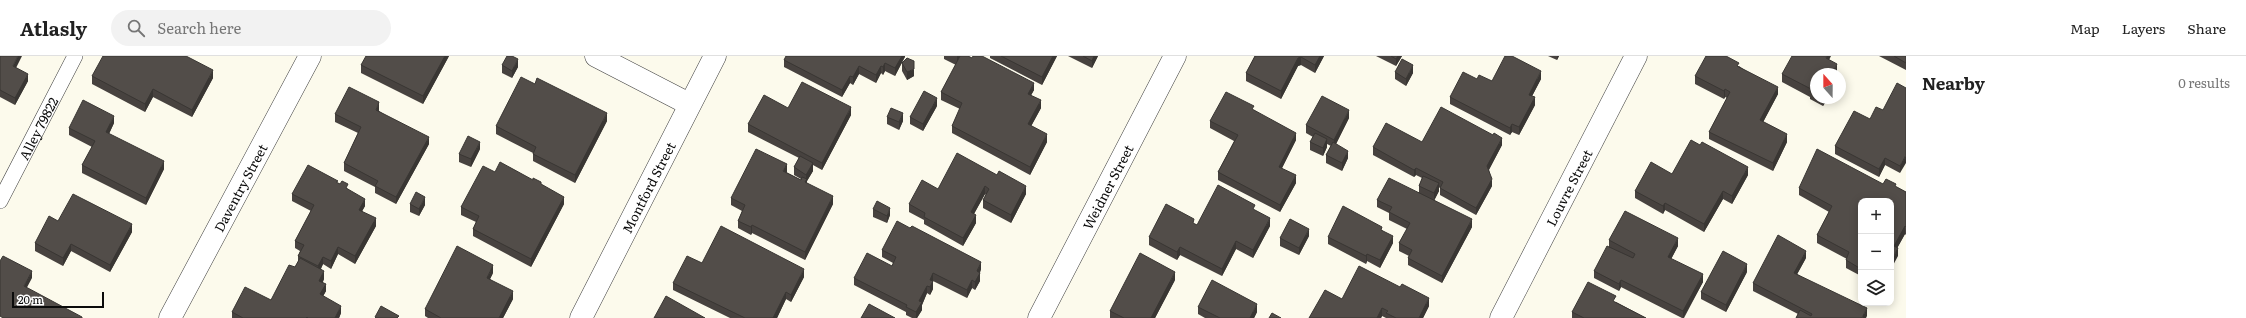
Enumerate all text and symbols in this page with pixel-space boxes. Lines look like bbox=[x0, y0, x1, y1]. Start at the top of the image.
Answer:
search box bbox=[111, 10, 391, 46]
text: Atlasly bbox=[20, 14, 87, 42]
text: Search here bbox=[157, 16, 241, 39]
icon: search bbox=[125, 17, 147, 39]
text: Map bbox=[2070, 18, 2100, 38]
text: Layers bbox=[2122, 18, 2165, 38]
text: Share bbox=[2187, 18, 2226, 38]
north arrow bbox=[1810, 68, 1846, 104]
text: Nearby bbox=[1922, 70, 1985, 95]
text: 0 results bbox=[2178, 73, 2230, 92]
street label: Alley 79822 bbox=[14, 93, 62, 163]
street label: Montford Street bbox=[617, 138, 680, 236]
street label: Daventry Street bbox=[208, 139, 271, 235]
street label: Weidner Street bbox=[1077, 140, 1137, 232]
street label: Louvre Street bbox=[1541, 145, 1596, 229]
map controls bbox=[1858, 198, 1894, 306]
button: + bbox=[1858, 198, 1894, 234]
button: − bbox=[1858, 234, 1894, 270]
button: layers bbox=[1858, 270, 1894, 306]
scale bar bbox=[12, 290, 104, 309]
text: 20 m bbox=[18, 291, 43, 307]

